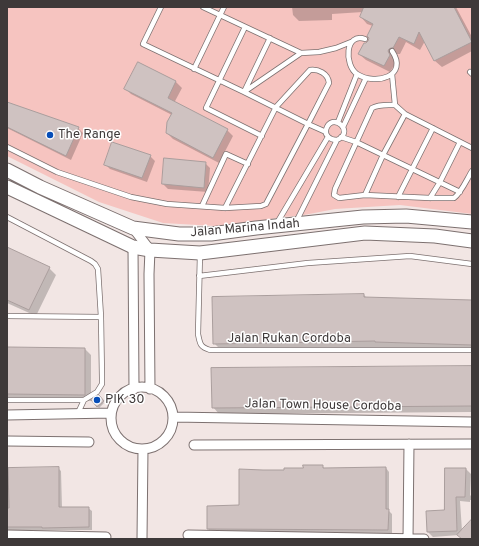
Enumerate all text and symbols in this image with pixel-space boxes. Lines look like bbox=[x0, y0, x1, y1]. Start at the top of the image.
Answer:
place label: The Range bbox=[58, 127, 120, 143]
marker: The Range bbox=[45, 130, 55, 140]
street label: Jalan Marina Indah bbox=[190, 216, 300, 242]
street label: Jalan Rukan Cordoba bbox=[227, 331, 351, 347]
place label: PIK 30 bbox=[105, 392, 144, 408]
marker: PIK 30 bbox=[92, 395, 102, 405]
street label: Jalan Town House Cordoba bbox=[244, 397, 402, 415]

